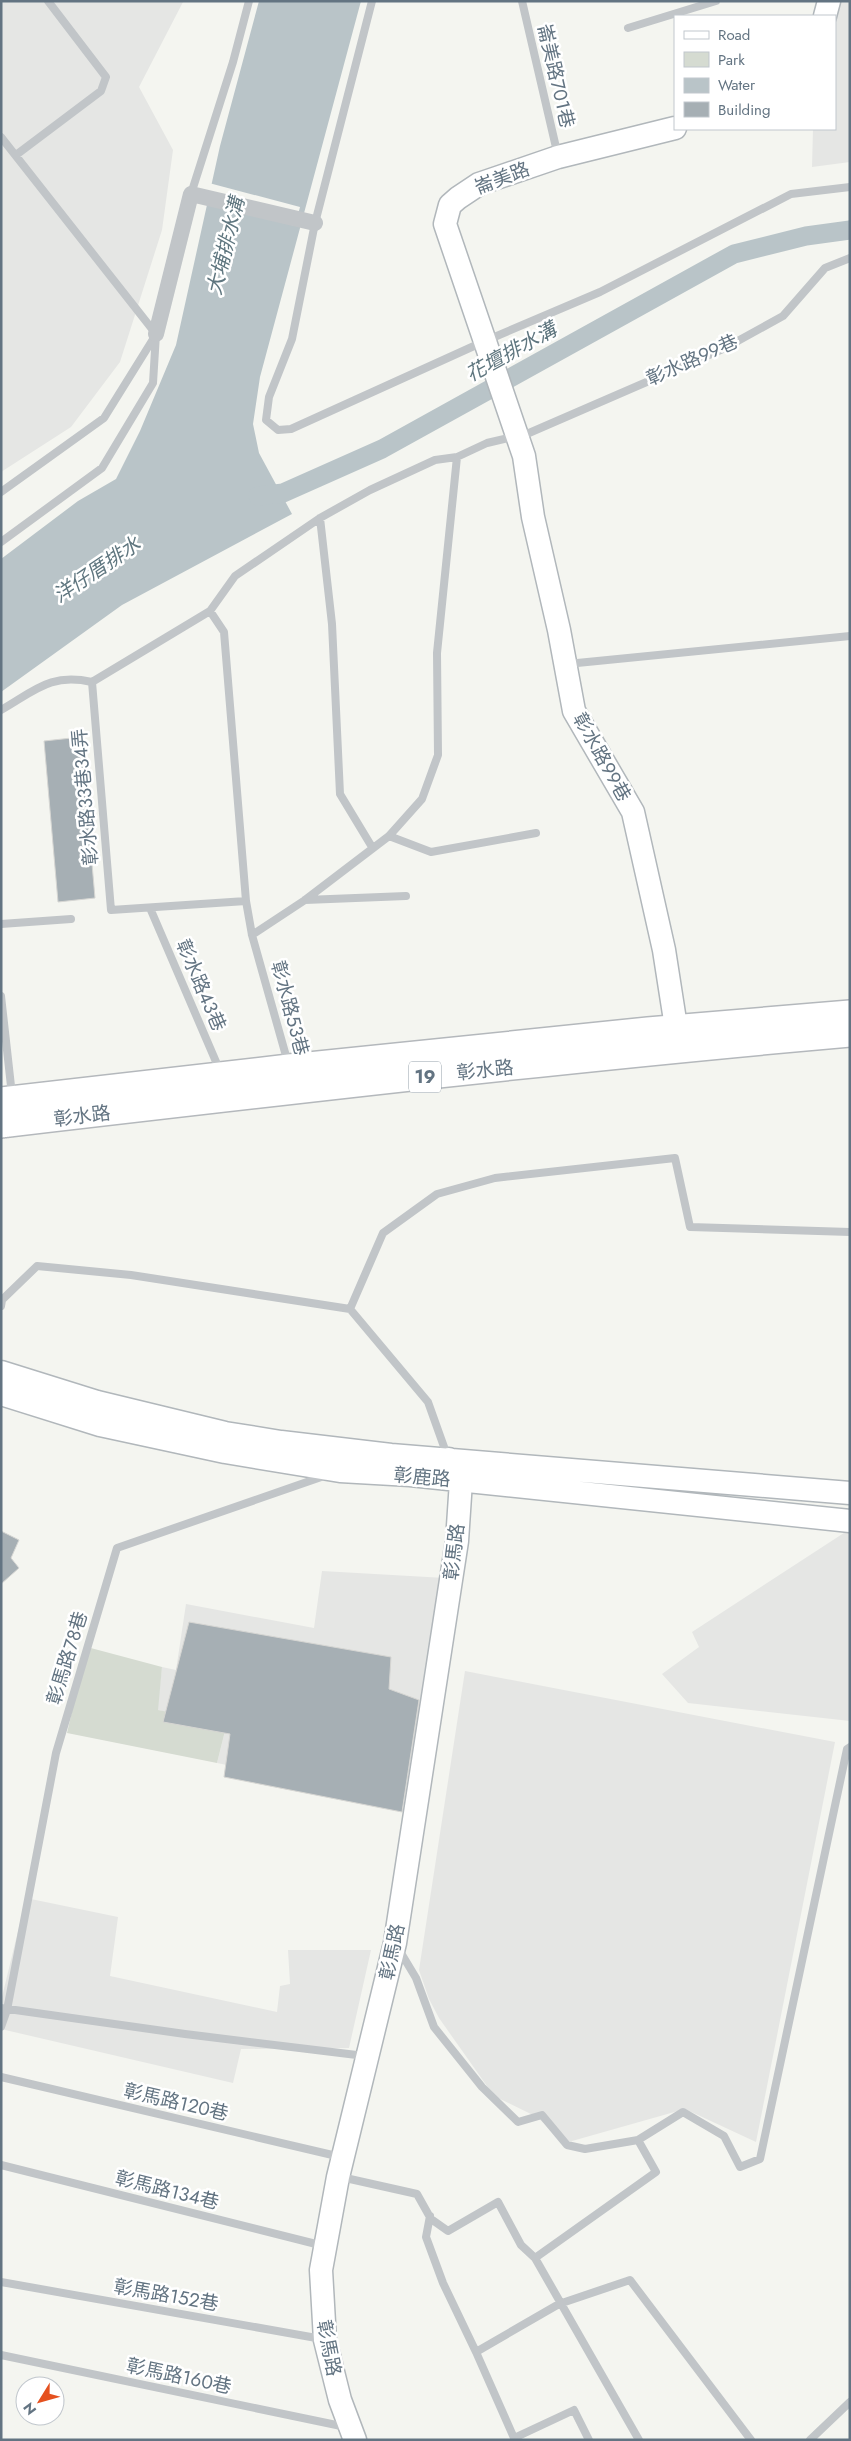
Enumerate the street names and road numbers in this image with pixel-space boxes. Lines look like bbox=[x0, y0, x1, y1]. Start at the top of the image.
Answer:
street label: 崙美路701巷 bbox=[531, 21, 581, 131]
street label: 崙美路 bbox=[471, 155, 533, 201]
street label: 彰水路99巷 bbox=[642, 328, 742, 392]
street label: 彰水路99巷 bbox=[566, 708, 638, 806]
street label: 彰水路33巷34弄 bbox=[66, 727, 104, 867]
street label: 彰水路43巷 bbox=[170, 935, 232, 1035]
street label: 彰水路53巷 bbox=[264, 958, 316, 1058]
street label: 彰水路 bbox=[455, 1054, 515, 1086]
road number: 19 bbox=[409, 1062, 441, 1092]
street label: 彰水路 bbox=[52, 1099, 112, 1133]
street label: 彰鹿路 bbox=[392, 1461, 452, 1493]
street label: 彰馬路 bbox=[437, 1522, 471, 1582]
street label: 彰馬路78巷 bbox=[40, 1608, 94, 1708]
street label: 彰馬路 bbox=[373, 1921, 411, 1983]
street label: 彰馬路120巷 bbox=[121, 2077, 231, 2127]
street label: 彰馬路134巷 bbox=[112, 2164, 222, 2216]
street label: 彰馬路152巷 bbox=[111, 2272, 221, 2318]
street label: 彰馬路 bbox=[310, 2317, 348, 2379]
street label: 彰馬路160巷 bbox=[124, 2352, 234, 2400]

